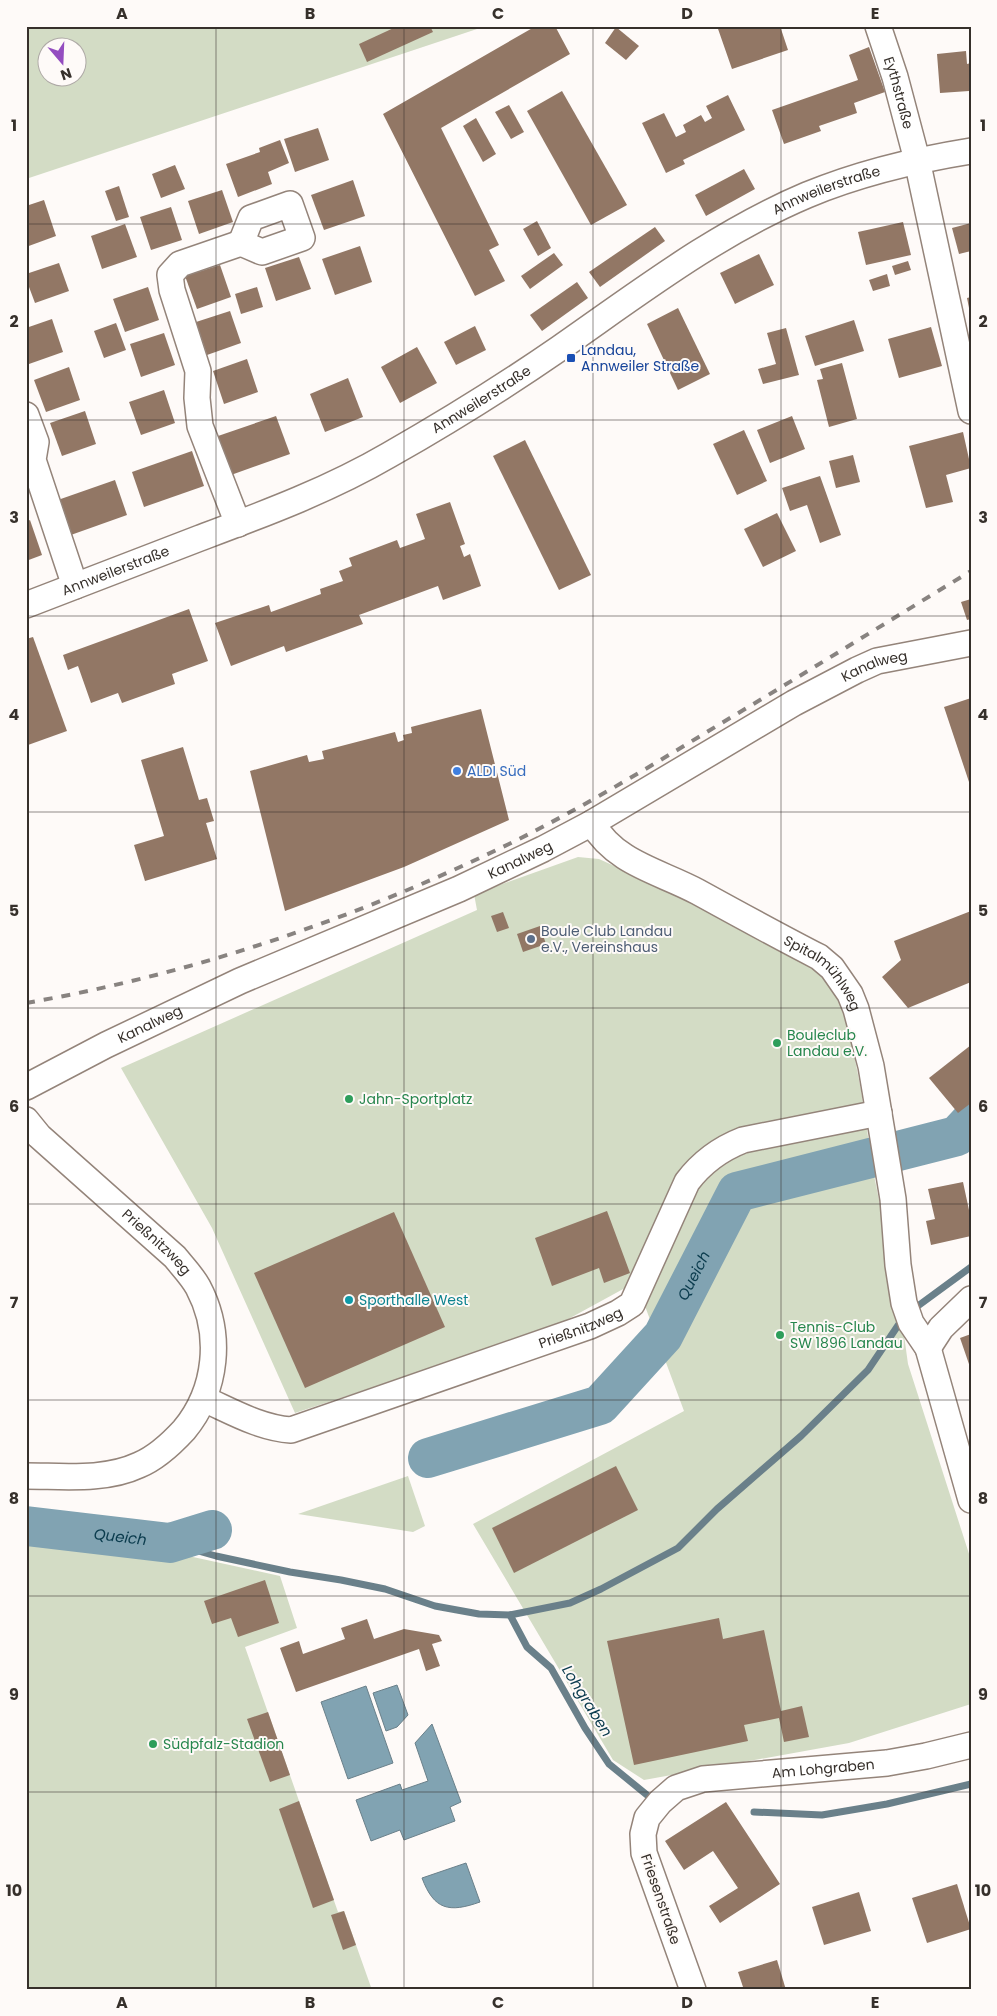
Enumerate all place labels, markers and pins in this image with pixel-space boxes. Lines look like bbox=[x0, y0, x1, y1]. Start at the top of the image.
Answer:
place label: Landau, Annweiler Straße bbox=[581, 340, 700, 376]
marker: Landau, Annweiler Straße bbox=[565, 352, 577, 364]
place label: ALDI Süd bbox=[467, 761, 526, 781]
marker: ALDI Süd bbox=[451, 765, 463, 777]
place label: Boule Club Landau e.V., Vereinshaus bbox=[541, 921, 672, 957]
marker: Boule Club Landau e.V., Vereinshaus bbox=[525, 933, 537, 945]
place label: Bouleclub Landau e.V. bbox=[787, 1025, 867, 1061]
marker: Bouleclub Landau e.V. bbox=[771, 1037, 783, 1049]
place label: Jahn-Sportplatz bbox=[359, 1089, 472, 1109]
marker: Jahn-Sportplatz bbox=[343, 1093, 355, 1105]
place label: Sporthalle West bbox=[359, 1290, 468, 1310]
marker: Sporthalle West bbox=[343, 1294, 355, 1306]
place label: Tennis-Club SW 1896 Landau bbox=[790, 1317, 903, 1353]
marker: Tennis-Club SW 1896 Landau bbox=[774, 1329, 786, 1341]
place label: Südpfalz-Stadion bbox=[163, 1734, 284, 1754]
marker: Südpfalz-Stadion bbox=[147, 1738, 159, 1750]

